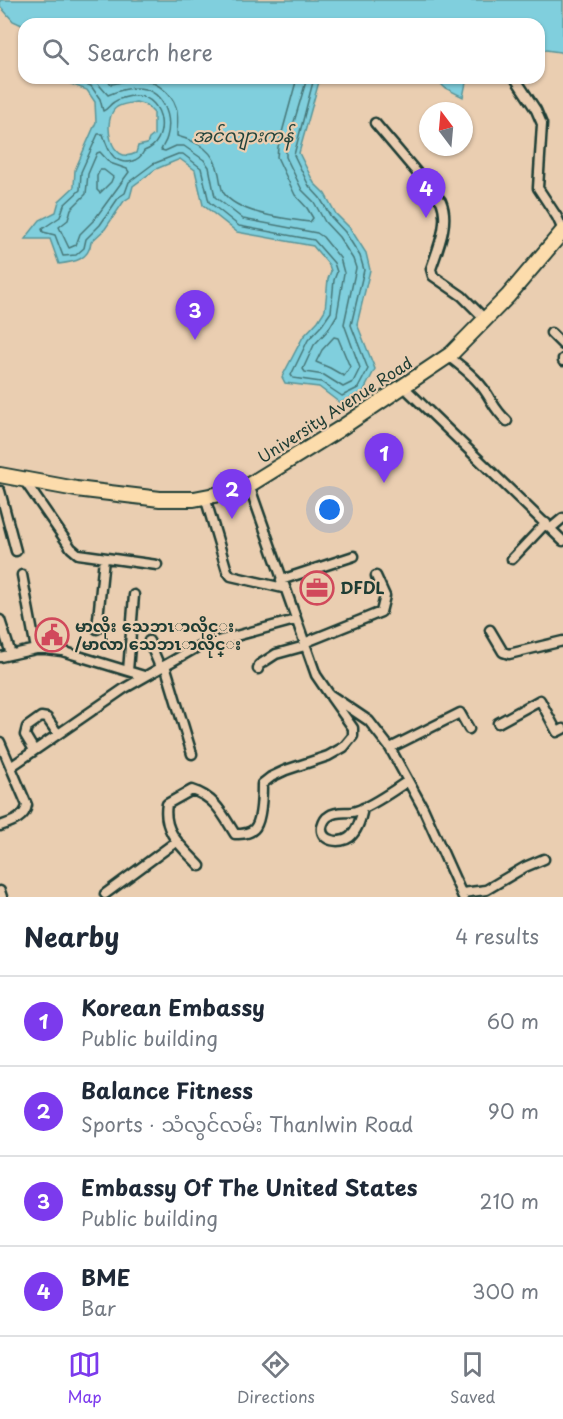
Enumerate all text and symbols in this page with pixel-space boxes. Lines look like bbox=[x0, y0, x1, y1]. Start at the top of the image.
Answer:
search box bbox=[18, 18, 545, 84]
icon: search bbox=[39, 35, 72, 68]
text: Search here bbox=[87, 35, 213, 68]
north arrow bbox=[419, 102, 473, 156]
water label: အင်လျားကန် bbox=[193, 121, 296, 151]
pin: 4 bbox=[406, 168, 446, 218]
pin: 3 bbox=[176, 290, 214, 340]
street label: University Avenue Road bbox=[252, 350, 416, 468]
pin: 1 bbox=[364, 434, 404, 483]
pin: 2 bbox=[212, 470, 252, 519]
your location bbox=[315, 495, 344, 524]
office icon: DFDL bbox=[299, 570, 335, 606]
place label: DFDL bbox=[340, 575, 385, 599]
place label: မာလိုး သေဘၤာလိုင္း /မာလာ သေဘၤာလိုင္း bbox=[74, 613, 241, 658]
public building icon: မာလိုး သေဘၤာလိုင္း /မာလာ သေဘၤာလိုင္း bbox=[34, 617, 70, 653]
text: Nearby bbox=[24, 917, 119, 956]
text: 4 results bbox=[455, 921, 539, 951]
text: Korean Embassy bbox=[81, 990, 265, 1023]
text: 1 bbox=[39, 1006, 48, 1036]
text: 60 m bbox=[487, 1006, 539, 1036]
text: Public building bbox=[81, 1023, 218, 1053]
text: Balance Fitness bbox=[81, 1073, 253, 1106]
text: 2 bbox=[36, 1096, 51, 1126]
text: 90 m bbox=[488, 1096, 539, 1126]
text: Sports · သံလွင်လမ်း Thanlwin Road bbox=[81, 1109, 413, 1139]
text: Embassy Of The United States bbox=[81, 1170, 418, 1203]
text: 3 bbox=[37, 1186, 50, 1216]
text: 210 m bbox=[480, 1186, 539, 1216]
text: Public building bbox=[81, 1203, 218, 1233]
text: BME bbox=[81, 1260, 131, 1293]
text: 4 bbox=[37, 1276, 50, 1306]
text: 300 m bbox=[472, 1276, 539, 1306]
text: Bar bbox=[81, 1293, 116, 1323]
tab: Map bbox=[68, 1348, 102, 1408]
tab: Directions bbox=[237, 1348, 315, 1408]
tab: Saved bbox=[450, 1348, 495, 1408]

